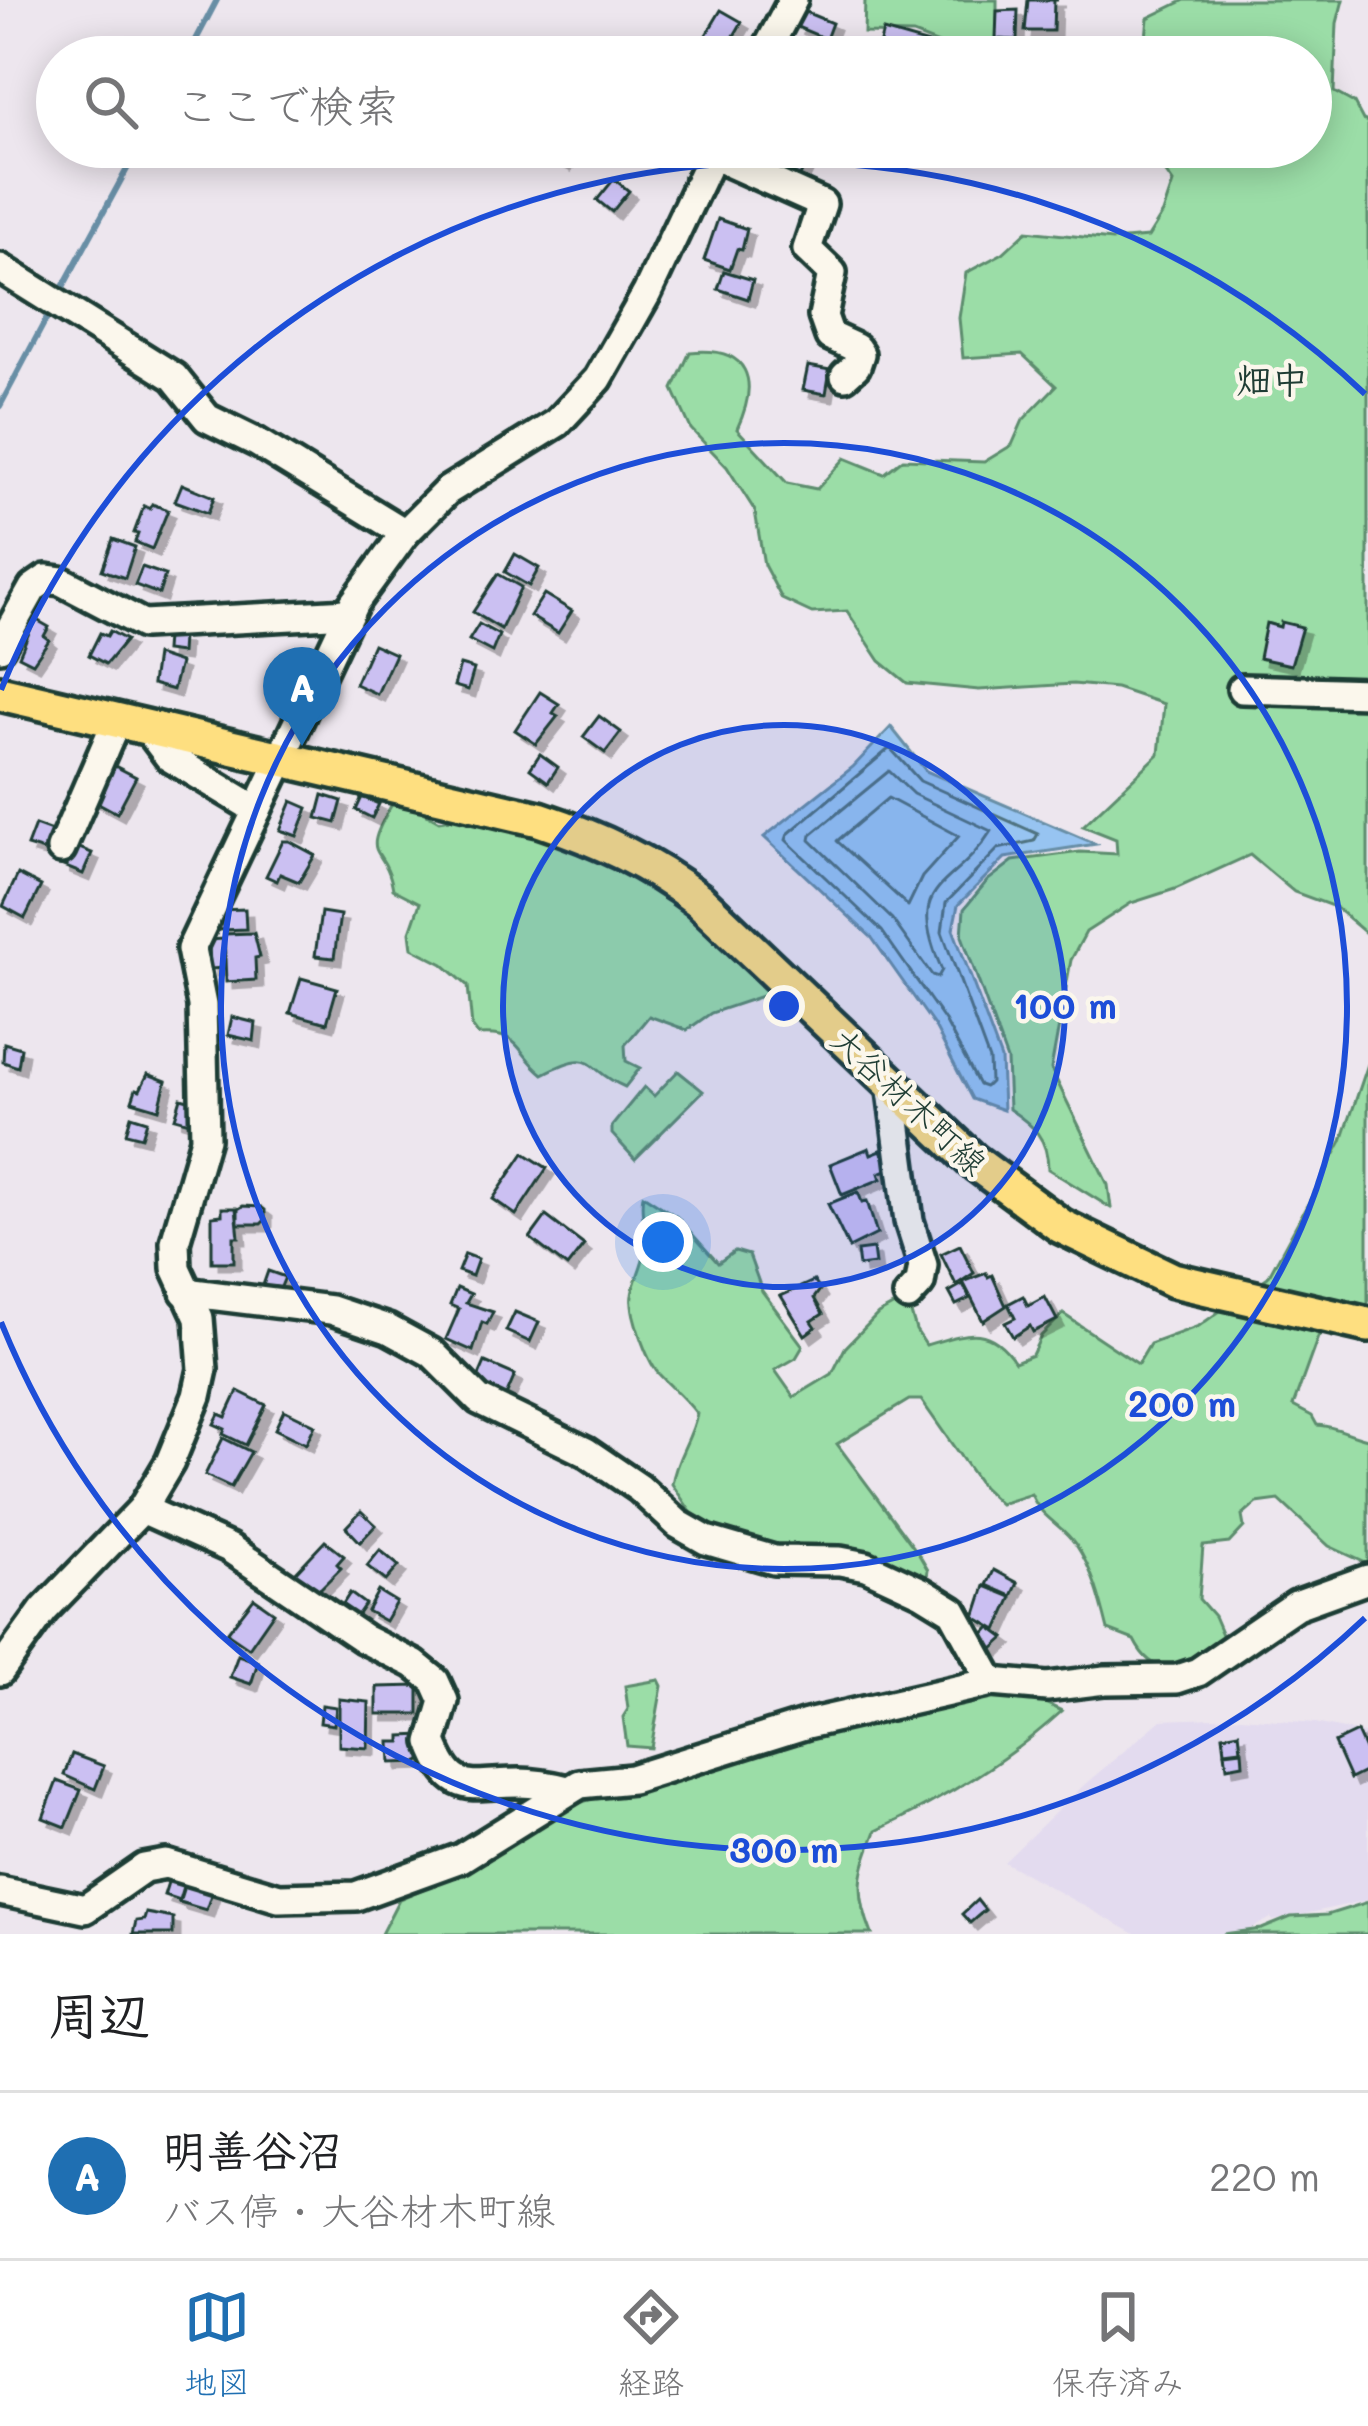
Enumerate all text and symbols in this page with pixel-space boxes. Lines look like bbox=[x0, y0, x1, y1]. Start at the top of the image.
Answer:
search box bbox=[36, 36, 1332, 168]
icon: search bbox=[78, 69, 144, 135]
text: ここで検索 bbox=[174, 75, 399, 133]
district label: 畑中 bbox=[1236, 355, 1308, 402]
pin: A bbox=[263, 647, 341, 746]
text: 100 m bbox=[1013, 981, 1117, 1028]
centre of rings bbox=[763, 985, 805, 1027]
street label: 大谷材木町線 bbox=[823, 1017, 997, 1183]
your location bbox=[633, 1212, 693, 1272]
text: 200 m bbox=[1128, 1379, 1236, 1426]
text: 300 m bbox=[729, 1825, 839, 1872]
text: 周辺 bbox=[48, 1980, 150, 2047]
text: 明善谷沼 bbox=[162, 2120, 342, 2178]
text: A bbox=[73, 2150, 101, 2201]
text: 220 m bbox=[1209, 2150, 1320, 2201]
text: バス停 · 大谷材木町線 bbox=[162, 2184, 555, 2235]
tab: 地図 bbox=[184, 2284, 250, 2404]
tab: 経路 bbox=[618, 2284, 684, 2404]
tab: 保存済み bbox=[1052, 2284, 1184, 2404]

